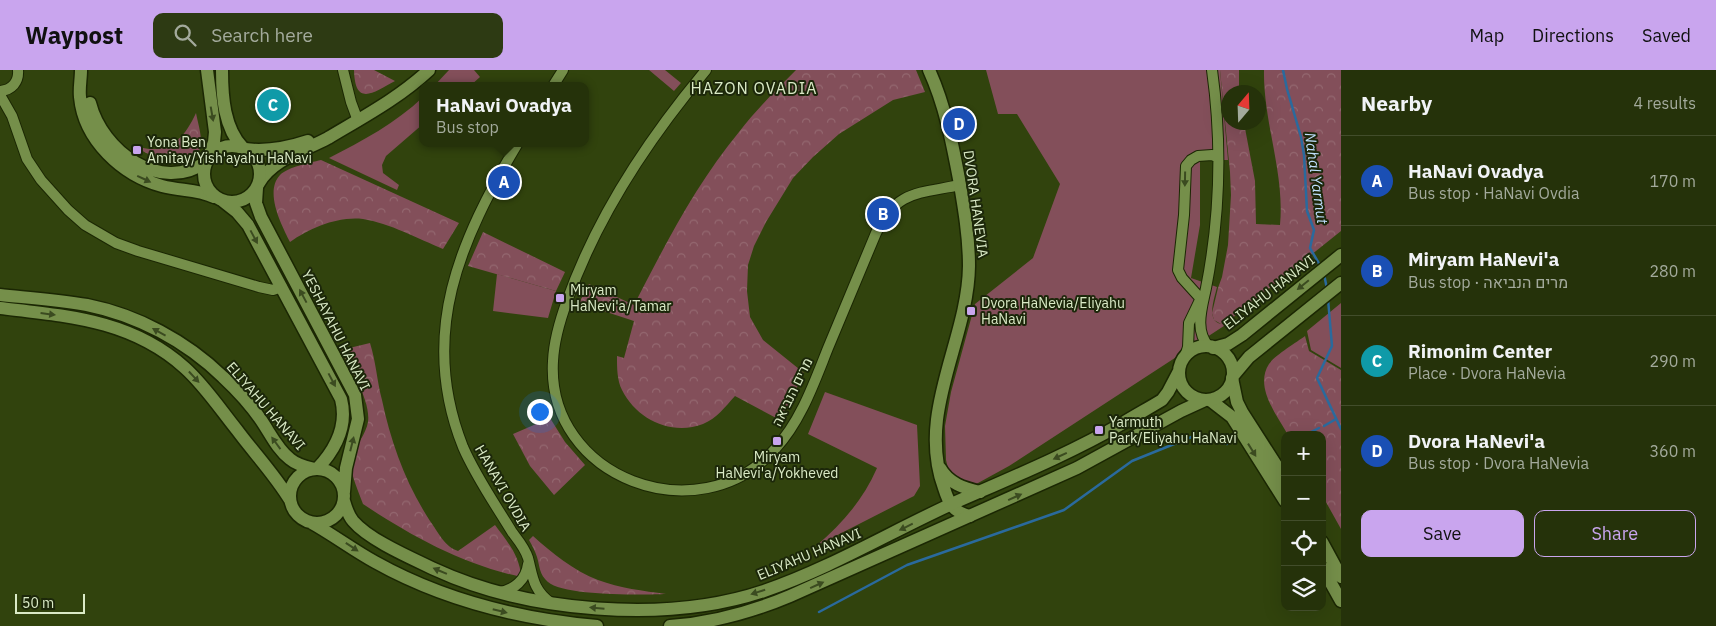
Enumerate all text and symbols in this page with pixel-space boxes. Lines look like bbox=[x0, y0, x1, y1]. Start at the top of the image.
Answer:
search box bbox=[153, 13, 503, 58]
text: Waypost bbox=[25, 19, 123, 51]
icon: search bbox=[171, 21, 199, 49]
text: Search here bbox=[211, 23, 313, 47]
text: Map bbox=[1469, 24, 1504, 47]
text: Directions bbox=[1532, 24, 1614, 47]
text: Saved bbox=[1642, 24, 1691, 47]
district label: HAZON OVADIA bbox=[691, 78, 817, 98]
popup bbox=[419, 82, 589, 147]
north arrow bbox=[1221, 85, 1266, 130]
pin: C bbox=[257, 86, 289, 124]
text: Nearby bbox=[1361, 89, 1432, 117]
text: HaNavi Ovadya bbox=[436, 93, 572, 117]
text: 4 results bbox=[1633, 93, 1696, 113]
pin: D bbox=[943, 105, 975, 143]
one-way arrow bbox=[208, 106, 216, 122]
text: Bus stop bbox=[436, 117, 499, 137]
water label: Nahal Yarmut bbox=[1301, 131, 1332, 226]
place label: Yona Ben Amitay/Yish'ayahu HaNavi bbox=[147, 133, 312, 167]
marker: Yona Ben Amitay/Yish'ayahu HaNavi bbox=[131, 144, 143, 156]
street label: DVORA HANEVIA bbox=[960, 149, 992, 259]
text: HaNavi Ovadya bbox=[1408, 159, 1544, 183]
pin: A bbox=[488, 163, 520, 201]
one-way arrow bbox=[1181, 171, 1189, 187]
text: A bbox=[1372, 171, 1382, 191]
text: 170 m bbox=[1649, 171, 1696, 191]
one-way arrow bbox=[137, 175, 152, 183]
text: Bus stop · HaNavi Ovdia bbox=[1408, 183, 1579, 203]
pin: B bbox=[867, 195, 899, 233]
one-way arrow bbox=[250, 230, 259, 244]
text: Miryam HaNevi'a bbox=[1408, 247, 1559, 271]
street label: ELIYAHU HANAVI bbox=[1220, 251, 1318, 333]
text: B bbox=[1372, 261, 1382, 281]
text: 280 m bbox=[1649, 261, 1696, 281]
street label: YESHAYAHU HANAVI bbox=[298, 267, 374, 393]
text: Bus stop · מרים הנביאה bbox=[1408, 272, 1568, 292]
one-way arrow bbox=[1297, 280, 1310, 291]
place label: Miryam HaNevi'a/Tamar bbox=[570, 281, 672, 315]
one-way arrow bbox=[298, 289, 307, 302]
marker: Miryam HaNevi'a/Tamar bbox=[554, 292, 566, 304]
place label: Dvora HaNevia/Eliyahu HaNavi bbox=[981, 294, 1125, 328]
marker: Dvora HaNevia/Eliyahu HaNavi bbox=[965, 305, 977, 317]
one-way arrow bbox=[41, 310, 57, 318]
one-way arrow bbox=[152, 328, 167, 336]
text: Rimonim Center bbox=[1408, 339, 1552, 363]
text: C bbox=[1372, 351, 1382, 371]
text: 290 m bbox=[1649, 351, 1696, 371]
street label: מרים הנביאה bbox=[768, 355, 816, 429]
street label: ELIYAHU HANAVI bbox=[223, 358, 309, 454]
text: Place · Dvora HaNevia bbox=[1408, 363, 1566, 383]
one-way arrow bbox=[188, 371, 200, 383]
one-way arrow bbox=[327, 373, 336, 387]
your location bbox=[527, 399, 553, 425]
place label: Yarmuth Park/Eliyahu HaNavi bbox=[1109, 413, 1237, 447]
marker: Yarmuth Park/Eliyahu HaNavi bbox=[1093, 424, 1105, 436]
text: Dvora HaNevi'a bbox=[1408, 429, 1545, 453]
map controls bbox=[1281, 431, 1326, 611]
button: + bbox=[1281, 431, 1326, 476]
marker: Miryam HaNevi'a/Yokheved bbox=[771, 435, 783, 447]
one-way arrow bbox=[271, 436, 281, 449]
one-way arrow bbox=[348, 437, 356, 452]
text: D bbox=[1371, 441, 1383, 461]
text: 360 m bbox=[1649, 441, 1696, 461]
street label: HANAVI OVDIA bbox=[471, 442, 535, 534]
one-way arrow bbox=[1247, 443, 1256, 456]
place label: Miryam HaNevi'a/Yokheved bbox=[716, 448, 838, 482]
one-way arrow bbox=[1053, 453, 1067, 461]
text: Bus stop · Dvora HaNevia bbox=[1408, 453, 1589, 473]
button: − bbox=[1281, 476, 1326, 521]
one-way arrow bbox=[1008, 492, 1022, 500]
button: Save bbox=[1361, 510, 1524, 557]
button: Share bbox=[1534, 510, 1696, 557]
button: locate bbox=[1281, 521, 1326, 566]
one-way arrow bbox=[899, 522, 914, 531]
street label: ELIYAHU HANAVI bbox=[754, 524, 864, 584]
one-way arrow bbox=[345, 542, 358, 552]
button: layers bbox=[1281, 566, 1326, 611]
one-way arrow bbox=[433, 567, 447, 575]
one-way arrow bbox=[810, 580, 824, 588]
one-way arrow bbox=[750, 589, 765, 597]
scale bar bbox=[15, 591, 85, 614]
text: 50 m bbox=[22, 594, 54, 612]
one-way arrow bbox=[589, 603, 605, 611]
one-way arrow bbox=[493, 607, 508, 615]

